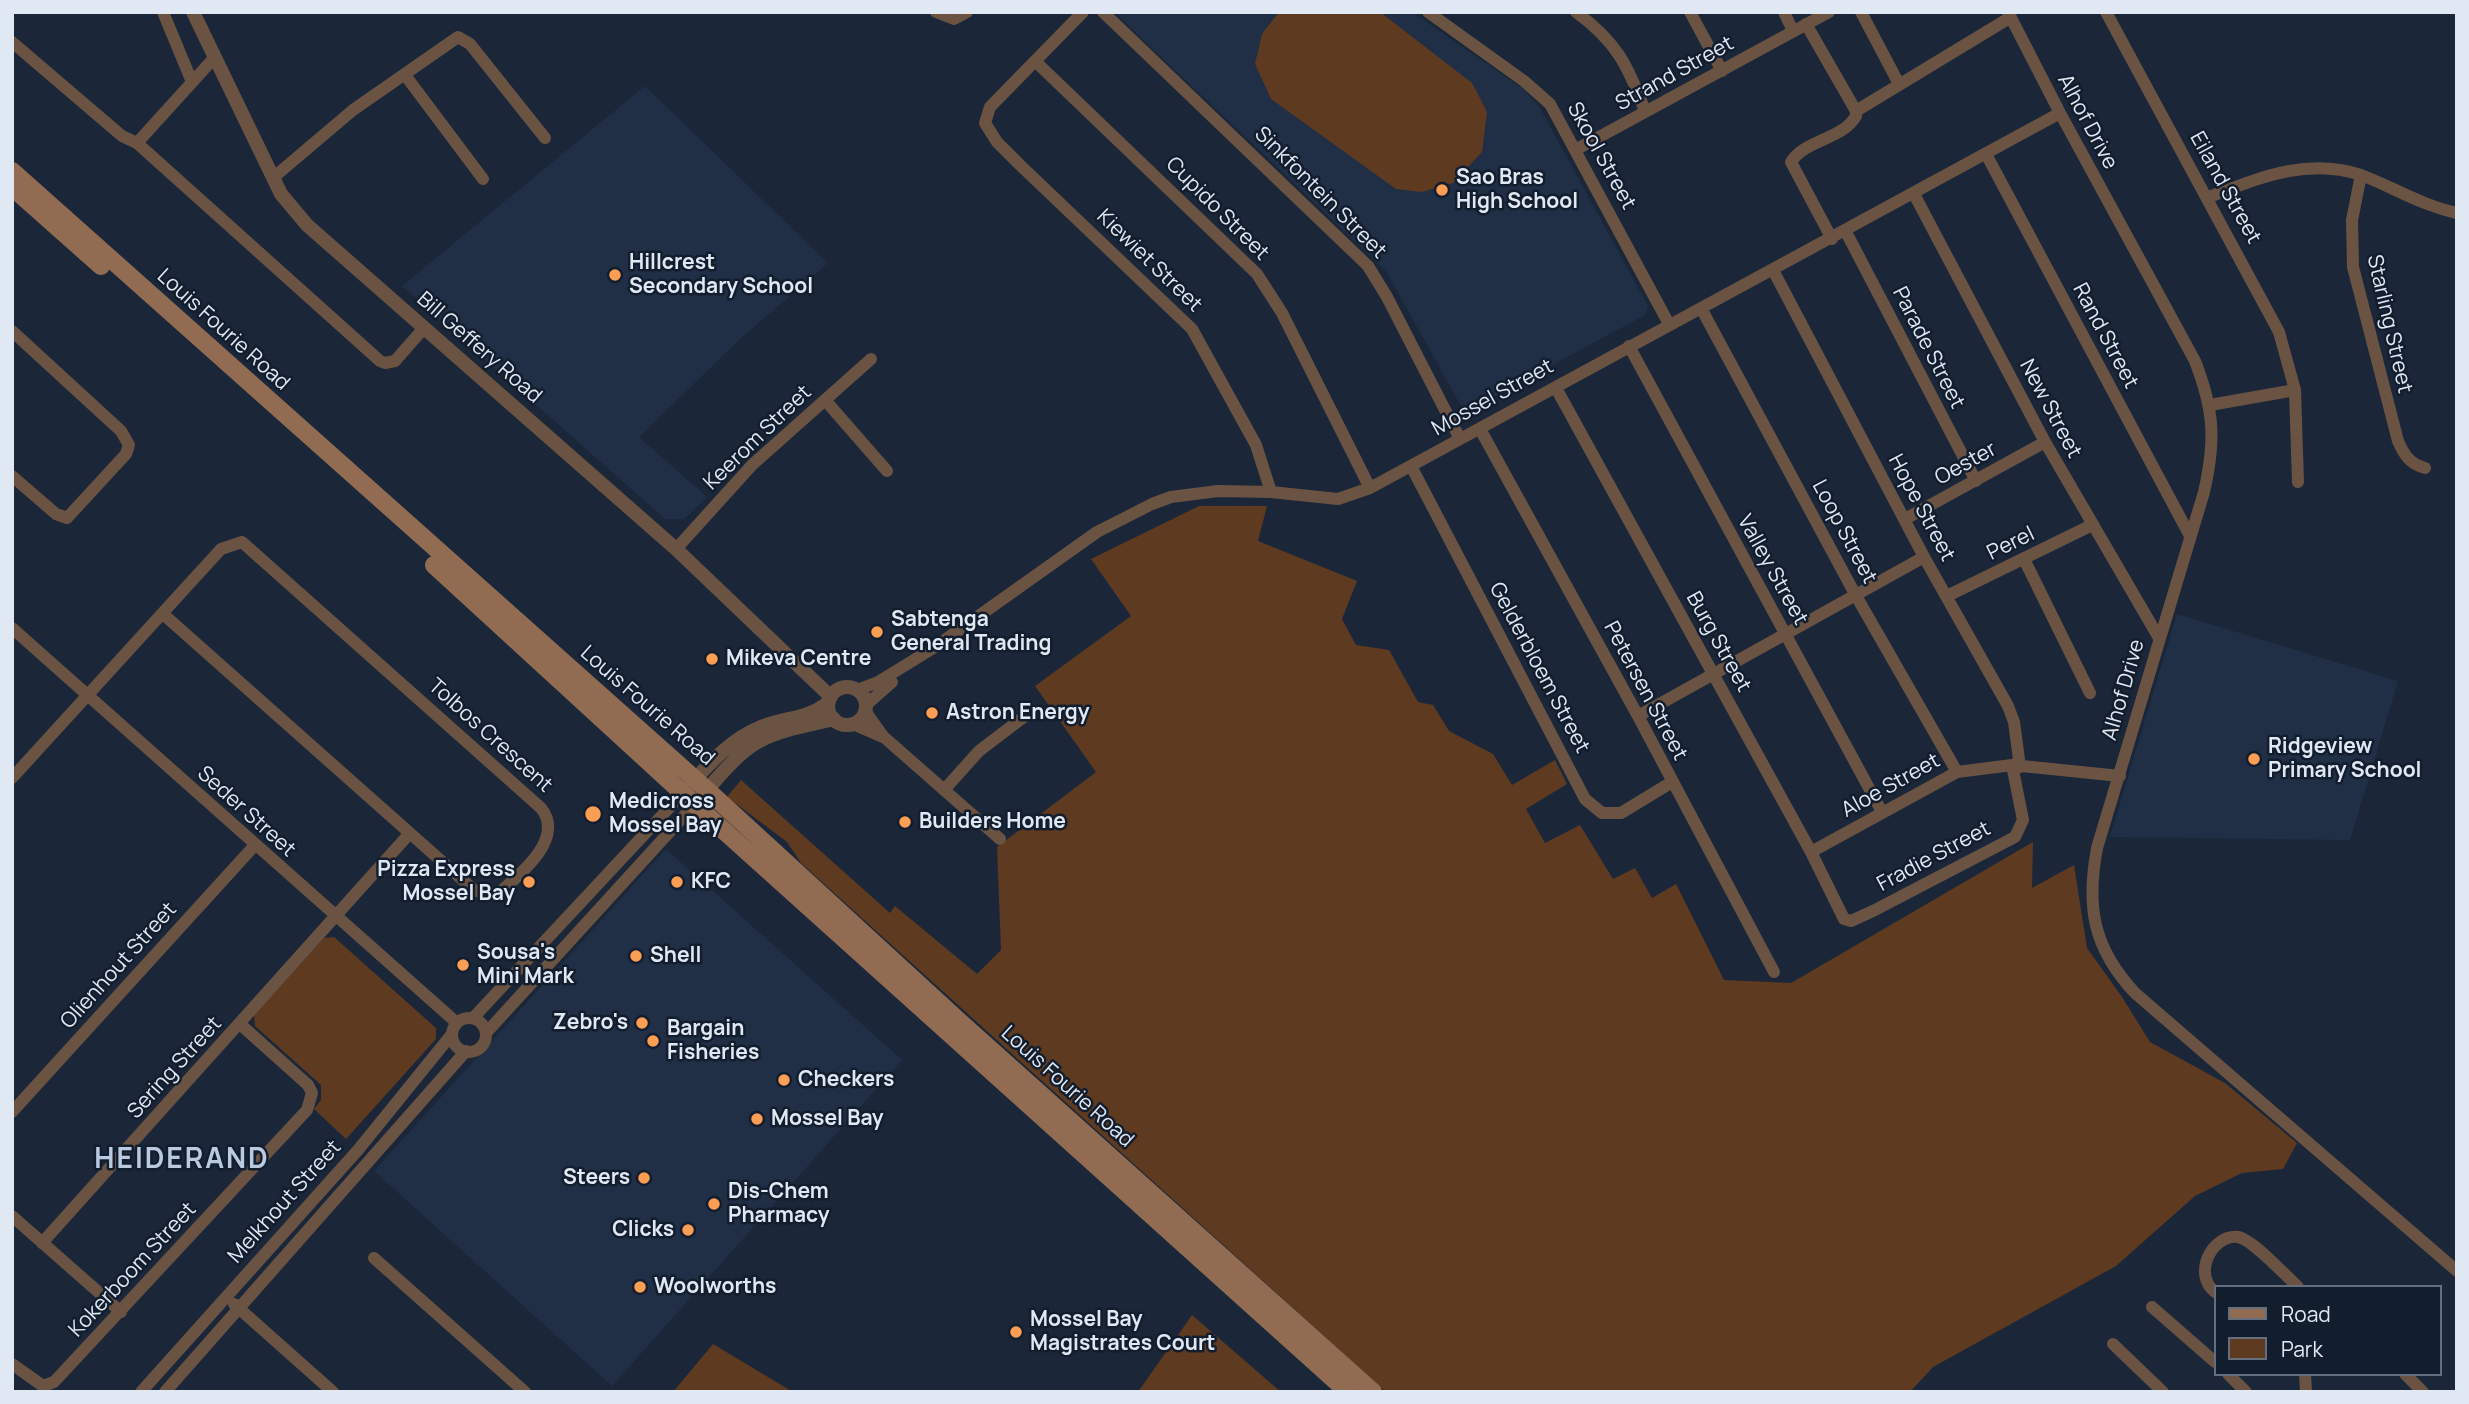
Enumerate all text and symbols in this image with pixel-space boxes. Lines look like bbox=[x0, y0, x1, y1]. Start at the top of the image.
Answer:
street label: Strand Street bbox=[1612, 31, 1738, 117]
street label: Alhof Drive bbox=[2051, 70, 2123, 174]
street label: Skool Street bbox=[1561, 98, 1641, 214]
street label: Sinkfontein Street bbox=[1249, 122, 1391, 264]
street label: Eiland Street bbox=[2184, 128, 2266, 248]
street label: Cupido Street bbox=[1160, 152, 1274, 266]
place label: Sao Bras High School bbox=[1456, 165, 1578, 215]
marker: Sao Bras High School bbox=[1434, 182, 1450, 198]
street label: Kiewiet Street bbox=[1091, 204, 1207, 318]
place label: Hillcrest Secondary School bbox=[629, 250, 813, 300]
street label: Starling Street bbox=[2361, 252, 2417, 396]
street label: Louis Fourie Road bbox=[152, 264, 294, 396]
marker: Hillcrest Secondary School bbox=[607, 267, 623, 283]
street label: Rand Street bbox=[2067, 279, 2143, 393]
street label: Parade Street bbox=[1887, 283, 1969, 413]
street label: Bill Geffery Road bbox=[411, 287, 547, 409]
street label: Mossel Street bbox=[1428, 354, 1558, 442]
street label: New Street bbox=[2013, 355, 2087, 463]
street label: Keerom Street bbox=[699, 380, 817, 496]
street label: Oester bbox=[1931, 437, 2001, 491]
street label: Hope Street bbox=[1882, 450, 1960, 566]
street label: Loop Street bbox=[1806, 476, 1882, 588]
street label: Valley Street bbox=[1731, 510, 1813, 630]
street label: Perel bbox=[1983, 522, 2039, 566]
street label: Gelderbloem Street bbox=[1483, 578, 1595, 758]
street label: Burg Street bbox=[1680, 587, 1756, 697]
place label: Sabtenga General Trading bbox=[891, 607, 1051, 657]
street label: Petersen Street bbox=[1598, 617, 1692, 765]
marker: Sabtenga General Trading bbox=[869, 624, 885, 640]
street label: Alhof Drive bbox=[2098, 637, 2150, 743]
street label: Louis Fourie Road bbox=[575, 641, 719, 771]
place label: Mikeva Centre bbox=[726, 646, 871, 672]
marker: Mikeva Centre bbox=[704, 651, 720, 667]
street label: Tolbos Crescent bbox=[423, 674, 557, 798]
place label: Astron Energy bbox=[946, 700, 1090, 726]
marker: Astron Energy bbox=[924, 705, 940, 721]
place label: Ridgeview Primary School bbox=[2268, 734, 2422, 784]
street label: Aloe Street bbox=[1837, 749, 1945, 823]
marker: Ridgeview Primary School bbox=[2246, 751, 2262, 767]
street label: Seder Street bbox=[192, 761, 300, 863]
place label: Medicross Mossel Bay bbox=[609, 789, 722, 839]
marker: Medicross Mossel Bay bbox=[583, 804, 603, 824]
place label: Builders Home bbox=[919, 809, 1066, 835]
marker: Builders Home bbox=[897, 814, 913, 830]
street label: Fradie Street bbox=[1873, 817, 1995, 897]
place label: Pizza Express Mossel Bay bbox=[377, 857, 515, 907]
place label: KFC bbox=[691, 869, 731, 895]
marker: Pizza Express Mossel Bay bbox=[521, 874, 537, 890]
marker: KFC bbox=[669, 874, 685, 890]
street label: Olienhout Street bbox=[56, 898, 182, 1034]
place label: Sousa's Mini Mark bbox=[477, 940, 574, 990]
place label: Shell bbox=[650, 943, 701, 969]
marker: Shell bbox=[628, 948, 644, 964]
marker: Sousa's Mini Mark bbox=[455, 957, 471, 973]
place label: Zebro's bbox=[553, 1010, 628, 1036]
street label: Sering Street bbox=[123, 1012, 227, 1124]
marker: Zebro's bbox=[634, 1015, 650, 1031]
place label: Bargain Fisheries bbox=[667, 1016, 759, 1066]
street label: Louis Fourie Road bbox=[996, 1021, 1138, 1153]
marker: Bargain Fisheries bbox=[645, 1033, 661, 1049]
place label: Checkers bbox=[798, 1067, 894, 1093]
marker: Checkers bbox=[776, 1072, 792, 1088]
place label: Mossel Bay bbox=[771, 1106, 884, 1132]
marker: Mossel Bay bbox=[749, 1111, 765, 1127]
street label: Melkhout Street bbox=[223, 1135, 347, 1269]
district label: HEIDERAND bbox=[95, 1143, 269, 1177]
place label: Steers bbox=[563, 1165, 630, 1191]
marker: Steers bbox=[636, 1170, 652, 1186]
place label: Dis-Chem Pharmacy bbox=[728, 1179, 829, 1229]
marker: Dis-Chem Pharmacy bbox=[706, 1196, 722, 1212]
street label: Kokerboom Street bbox=[64, 1197, 202, 1343]
place label: Clicks bbox=[612, 1217, 674, 1243]
marker: Clicks bbox=[680, 1222, 696, 1238]
place label: Woolworths bbox=[654, 1274, 776, 1300]
marker: Woolworths bbox=[632, 1279, 648, 1295]
legend bbox=[2214, 1285, 2441, 1376]
text: Road bbox=[2281, 1300, 2331, 1328]
place label: Mossel Bay Magistrates Court bbox=[1030, 1307, 1215, 1357]
marker: Mossel Bay Magistrates Court bbox=[1008, 1324, 1024, 1340]
text: Park bbox=[2281, 1335, 2323, 1363]

